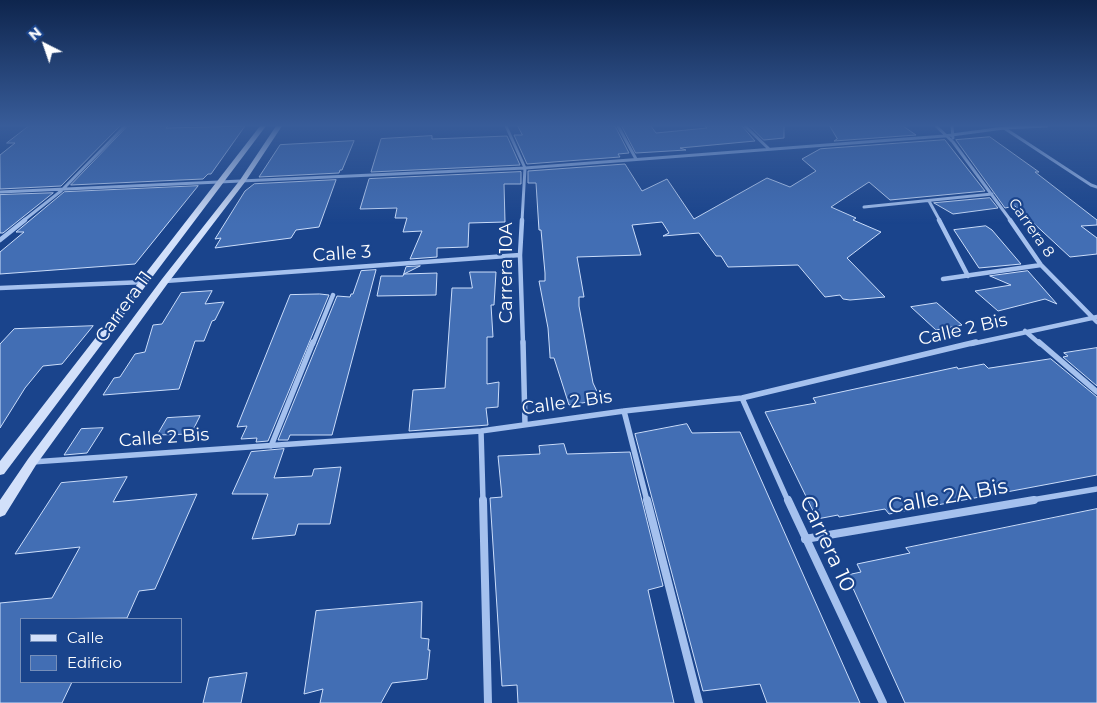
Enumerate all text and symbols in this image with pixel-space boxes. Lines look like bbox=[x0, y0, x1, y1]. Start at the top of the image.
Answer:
north arrow bbox=[20, 20, 70, 70]
text: N bbox=[25, 23, 45, 44]
street label: Carrera 8 bbox=[1004, 195, 1058, 261]
street label: Carrera 10A bbox=[496, 222, 518, 324]
street label: Calle 3 bbox=[312, 241, 372, 267]
street label: Carrera 11 bbox=[91, 267, 157, 347]
street label: Calle 2 Bis bbox=[916, 309, 1010, 351]
street label: Calle 2 Bis bbox=[521, 386, 613, 420]
street label: Calle 2 Bis bbox=[118, 424, 210, 452]
street label: Calle 2A Bis bbox=[886, 474, 1010, 520]
street label: Carrera 10 bbox=[794, 492, 860, 596]
legend bbox=[20, 618, 182, 683]
text: Calle bbox=[67, 628, 104, 647]
text: Edificio bbox=[67, 653, 122, 672]

